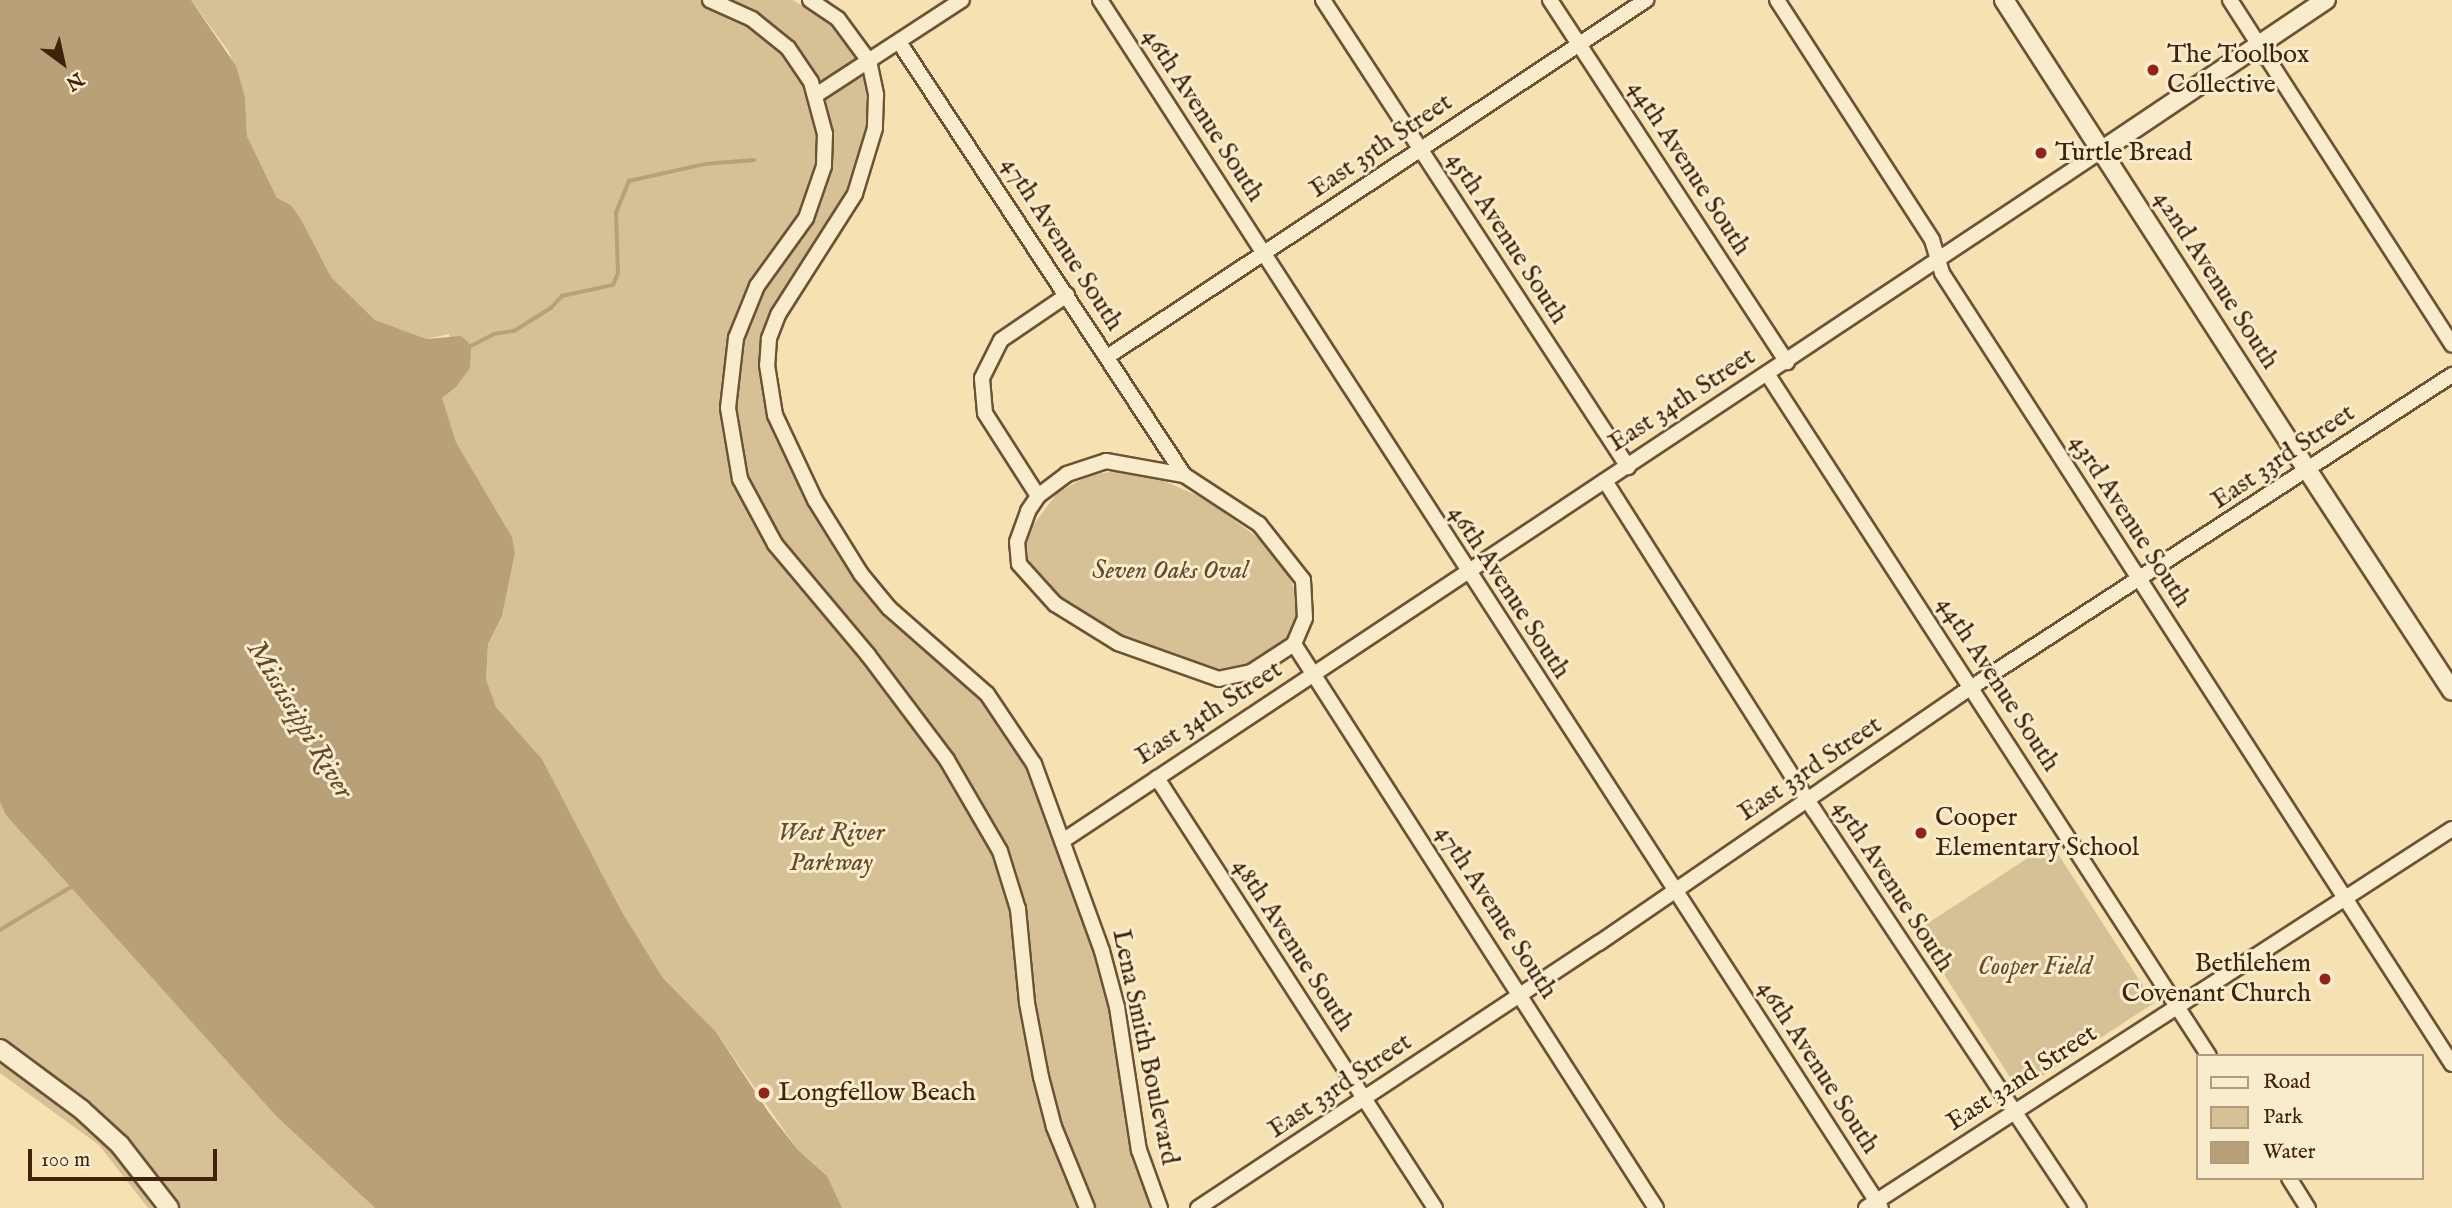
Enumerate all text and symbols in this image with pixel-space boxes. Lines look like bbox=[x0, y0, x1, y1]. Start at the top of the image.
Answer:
street label: 46th Avenue South bbox=[1135, 22, 1271, 208]
north arrow bbox=[28, 28, 98, 98]
place label: The Toolbox Collective bbox=[2167, 39, 2309, 100]
marker: The Toolbox Collective bbox=[2145, 62, 2161, 78]
text: N bbox=[61, 66, 88, 95]
street label: 44th Avenue South bbox=[1621, 75, 1757, 261]
street label: East 35th Street bbox=[1304, 87, 1458, 205]
place label: Turtle Bread bbox=[2055, 137, 2192, 169]
marker: Turtle Bread bbox=[2033, 145, 2049, 161]
street label: 45th Avenue South bbox=[1440, 146, 1574, 330]
street label: 47th Avenue South bbox=[994, 151, 1130, 337]
street label: 42nd Avenue South bbox=[2147, 185, 2285, 375]
street label: East 34th Street bbox=[1603, 341, 1761, 459]
street label: East 33rd Street bbox=[2205, 398, 2361, 516]
street label: 43rd Avenue South bbox=[2062, 429, 2198, 613]
street label: 46th Avenue South bbox=[1441, 499, 1577, 685]
park label: Seven Oaks Oval bbox=[1092, 555, 1248, 587]
street label: 44th Avenue South bbox=[1930, 591, 2066, 777]
water label: Mississippi River bbox=[239, 635, 359, 805]
street label: East 34th Street bbox=[1130, 654, 1288, 772]
street label: East 33rd Street bbox=[1732, 710, 1888, 828]
street label: 45th Avenue South bbox=[1826, 794, 1960, 978]
place label: Cooper Elementary School bbox=[1935, 802, 2139, 864]
park label: West River Parkway bbox=[778, 817, 884, 878]
street label: 47th Avenue South bbox=[1428, 819, 1564, 1005]
marker: Cooper Elementary School bbox=[1913, 825, 1929, 841]
street label: 48th Avenue South bbox=[1225, 853, 1361, 1037]
street label: Lena Smith Boulevard bbox=[1105, 926, 1185, 1168]
place label: Bethlehem Covenant Church bbox=[2122, 948, 2311, 1010]
park label: Cooper Field bbox=[1978, 951, 2092, 983]
marker: Bethlehem Covenant Church bbox=[2317, 971, 2333, 987]
street label: 46th Avenue South bbox=[1750, 974, 1886, 1160]
street label: East 32nd Street bbox=[1941, 1018, 2103, 1138]
street label: East 33rd Street bbox=[1262, 1027, 1418, 1145]
legend bbox=[2196, 1054, 2424, 1180]
text: Road bbox=[2263, 1069, 2310, 1096]
place label: Longfellow Beach bbox=[778, 1077, 976, 1109]
marker: Longfellow Beach bbox=[756, 1085, 772, 1101]
text: Park bbox=[2263, 1104, 2303, 1131]
scale bar bbox=[32, 1134, 220, 1178]
text: Water bbox=[2263, 1139, 2315, 1166]
text: 100 m bbox=[41, 1147, 90, 1174]

